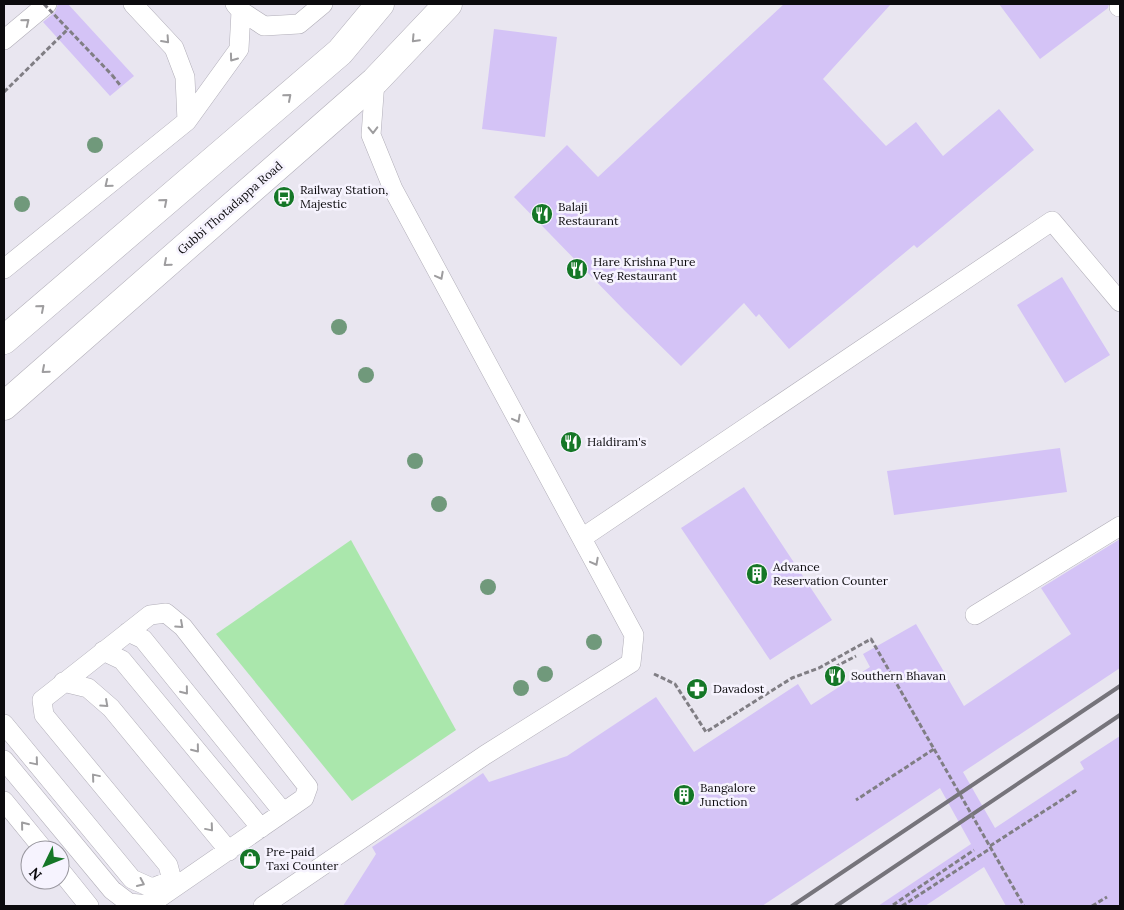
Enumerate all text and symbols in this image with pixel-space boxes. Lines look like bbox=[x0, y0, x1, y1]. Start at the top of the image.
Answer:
one-way arrow bbox=[20, 19, 29, 28]
one-way arrow bbox=[160, 34, 169, 43]
one-way arrow bbox=[412, 34, 421, 43]
one-way arrow bbox=[230, 52, 239, 62]
one-way arrow bbox=[282, 94, 291, 103]
one-way arrow bbox=[367, 126, 378, 134]
street label: Gubbi Thotadappa Road bbox=[174, 158, 285, 257]
one-way arrow bbox=[105, 178, 114, 186]
place label: Railway Station, Majestic bbox=[300, 182, 388, 211]
bus stop icon: Railway Station, Majestic bbox=[272, 185, 296, 209]
one-way arrow bbox=[159, 199, 168, 208]
place label: Balaji Restaurant bbox=[558, 199, 619, 228]
restaurant icon: Balaji Restaurant bbox=[530, 202, 554, 226]
place label: Hare Krishna Pure Veg Restaurant bbox=[592, 254, 696, 283]
one-way arrow bbox=[164, 257, 173, 266]
restaurant icon: Hare Krishna Pure Veg Restaurant bbox=[565, 257, 589, 281]
one-way arrow bbox=[434, 271, 444, 280]
one-way arrow bbox=[35, 305, 44, 314]
one-way arrow bbox=[41, 364, 50, 373]
one-way arrow bbox=[511, 414, 521, 423]
restaurant icon: Haldiram's bbox=[559, 430, 583, 454]
place label: Haldiram's bbox=[587, 434, 647, 449]
one-way arrow bbox=[588, 557, 598, 566]
place label: Advance Reservation Counter bbox=[772, 559, 889, 588]
building icon: Advance Reservation Counter bbox=[745, 562, 769, 586]
one-way arrow bbox=[174, 619, 183, 628]
restaurant icon: Southern Bhavan bbox=[823, 664, 847, 688]
place label: Southern Bhavan bbox=[851, 668, 946, 683]
pharmacy icon: Davadost bbox=[685, 677, 709, 701]
place label: Davadost bbox=[713, 681, 765, 696]
one-way arrow bbox=[180, 686, 189, 695]
one-way arrow bbox=[99, 698, 108, 707]
one-way arrow bbox=[190, 743, 198, 752]
one-way arrow bbox=[29, 756, 37, 765]
one-way arrow bbox=[93, 774, 101, 783]
place label: Bangalore Junction bbox=[699, 780, 756, 809]
building icon: Bangalore Junction bbox=[672, 783, 696, 807]
one-way arrow bbox=[20, 822, 29, 831]
one-way arrow bbox=[204, 822, 213, 831]
north arrow bbox=[20, 840, 70, 890]
place label: Pre-paid Taxi Counter bbox=[266, 844, 339, 873]
shop icon: Pre-paid Taxi Counter bbox=[238, 847, 262, 871]
text: N bbox=[25, 864, 46, 884]
one-way arrow bbox=[136, 877, 145, 888]

